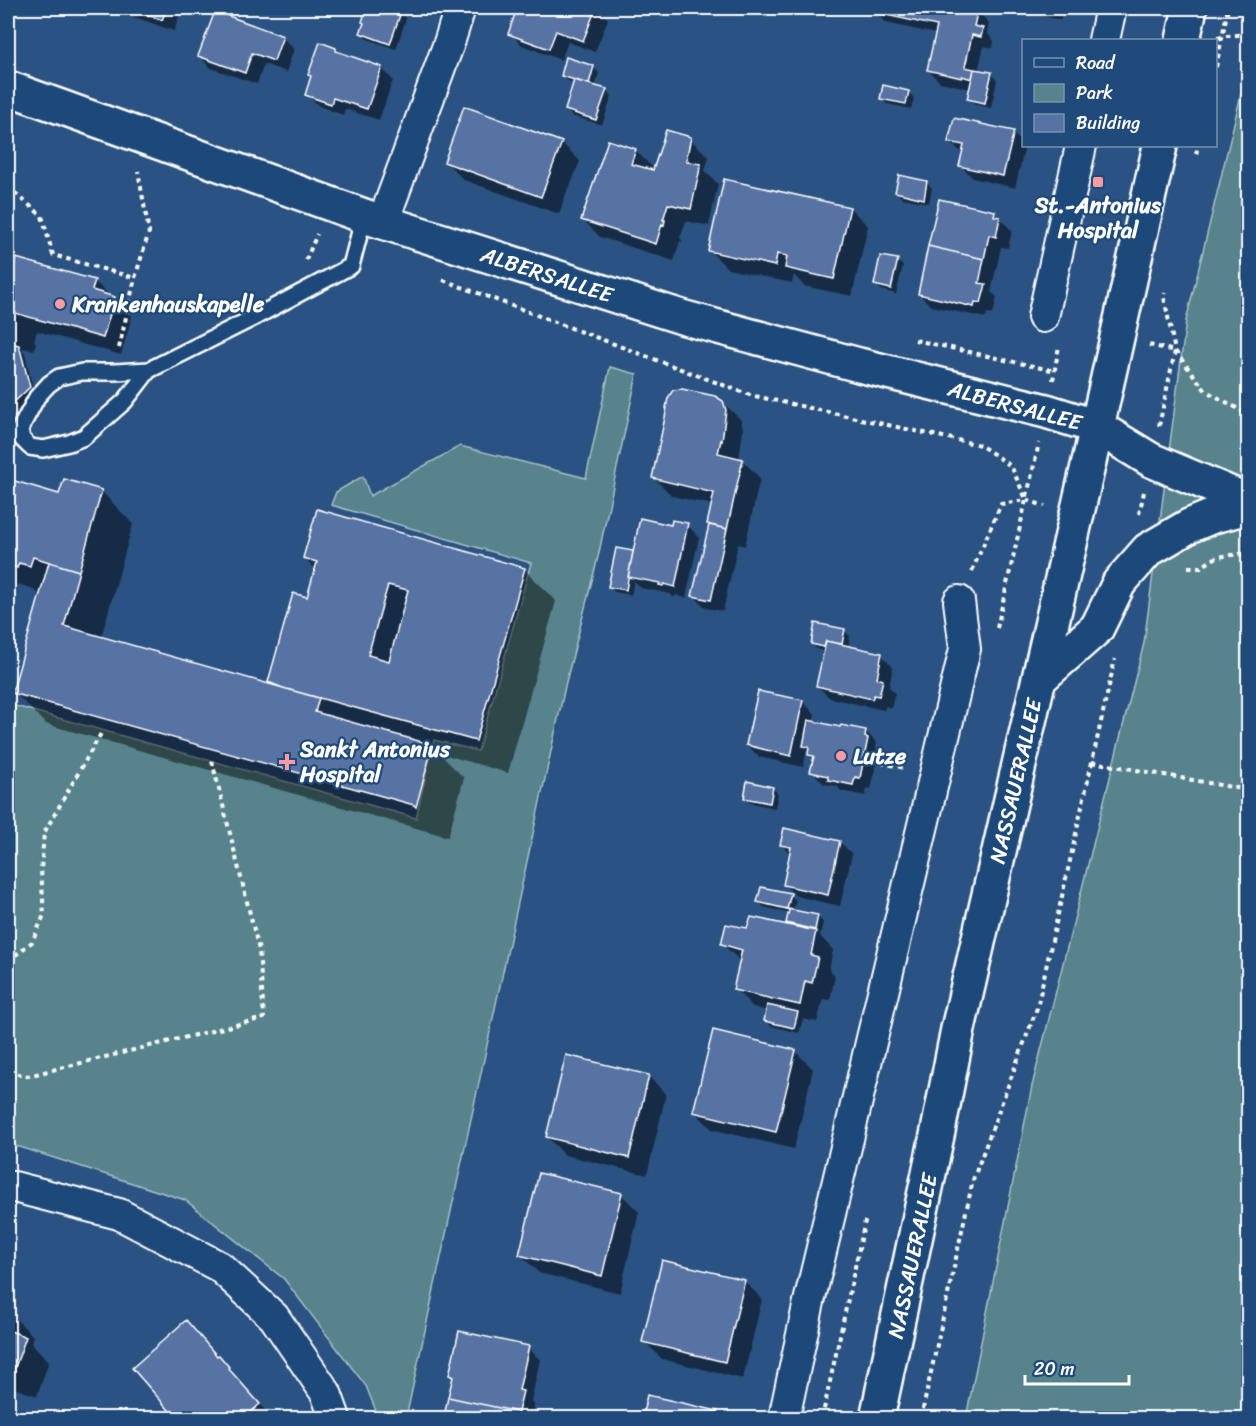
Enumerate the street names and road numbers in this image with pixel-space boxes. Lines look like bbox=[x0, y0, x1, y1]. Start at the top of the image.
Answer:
street label: ALBERSALLEE bbox=[475, 234, 620, 315]
street label: ALBERSALLEE bbox=[943, 369, 1088, 442]
street label: NASSAUERALLEE bbox=[978, 693, 1054, 867]
street label: NASSAUERALLEE bbox=[876, 1168, 949, 1342]

